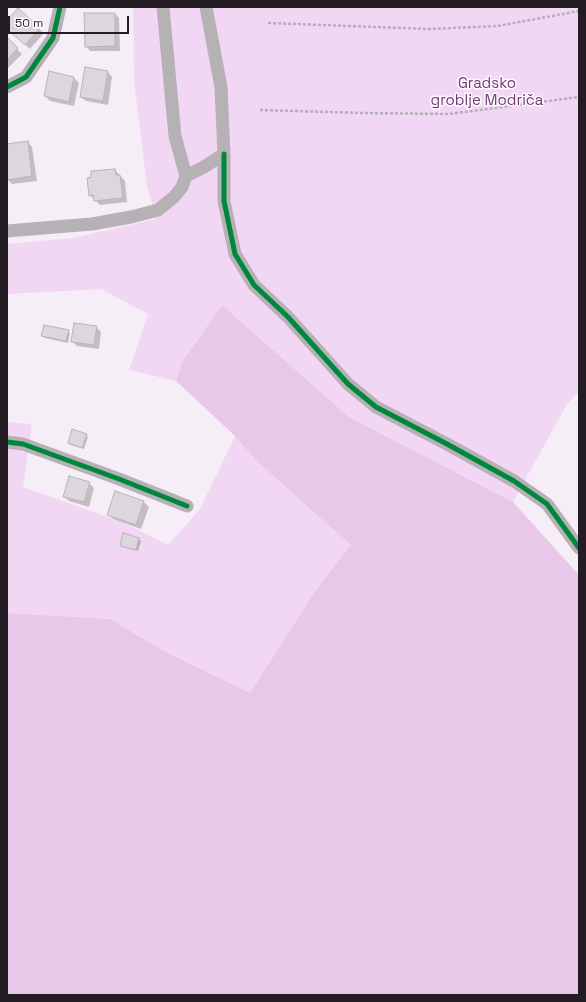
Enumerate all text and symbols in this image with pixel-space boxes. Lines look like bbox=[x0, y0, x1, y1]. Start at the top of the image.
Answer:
scale bar bbox=[10, 8, 131, 34]
text: 50 m bbox=[15, 15, 43, 31]
park label: Gradsko groblje Modriča bbox=[431, 75, 543, 110]

